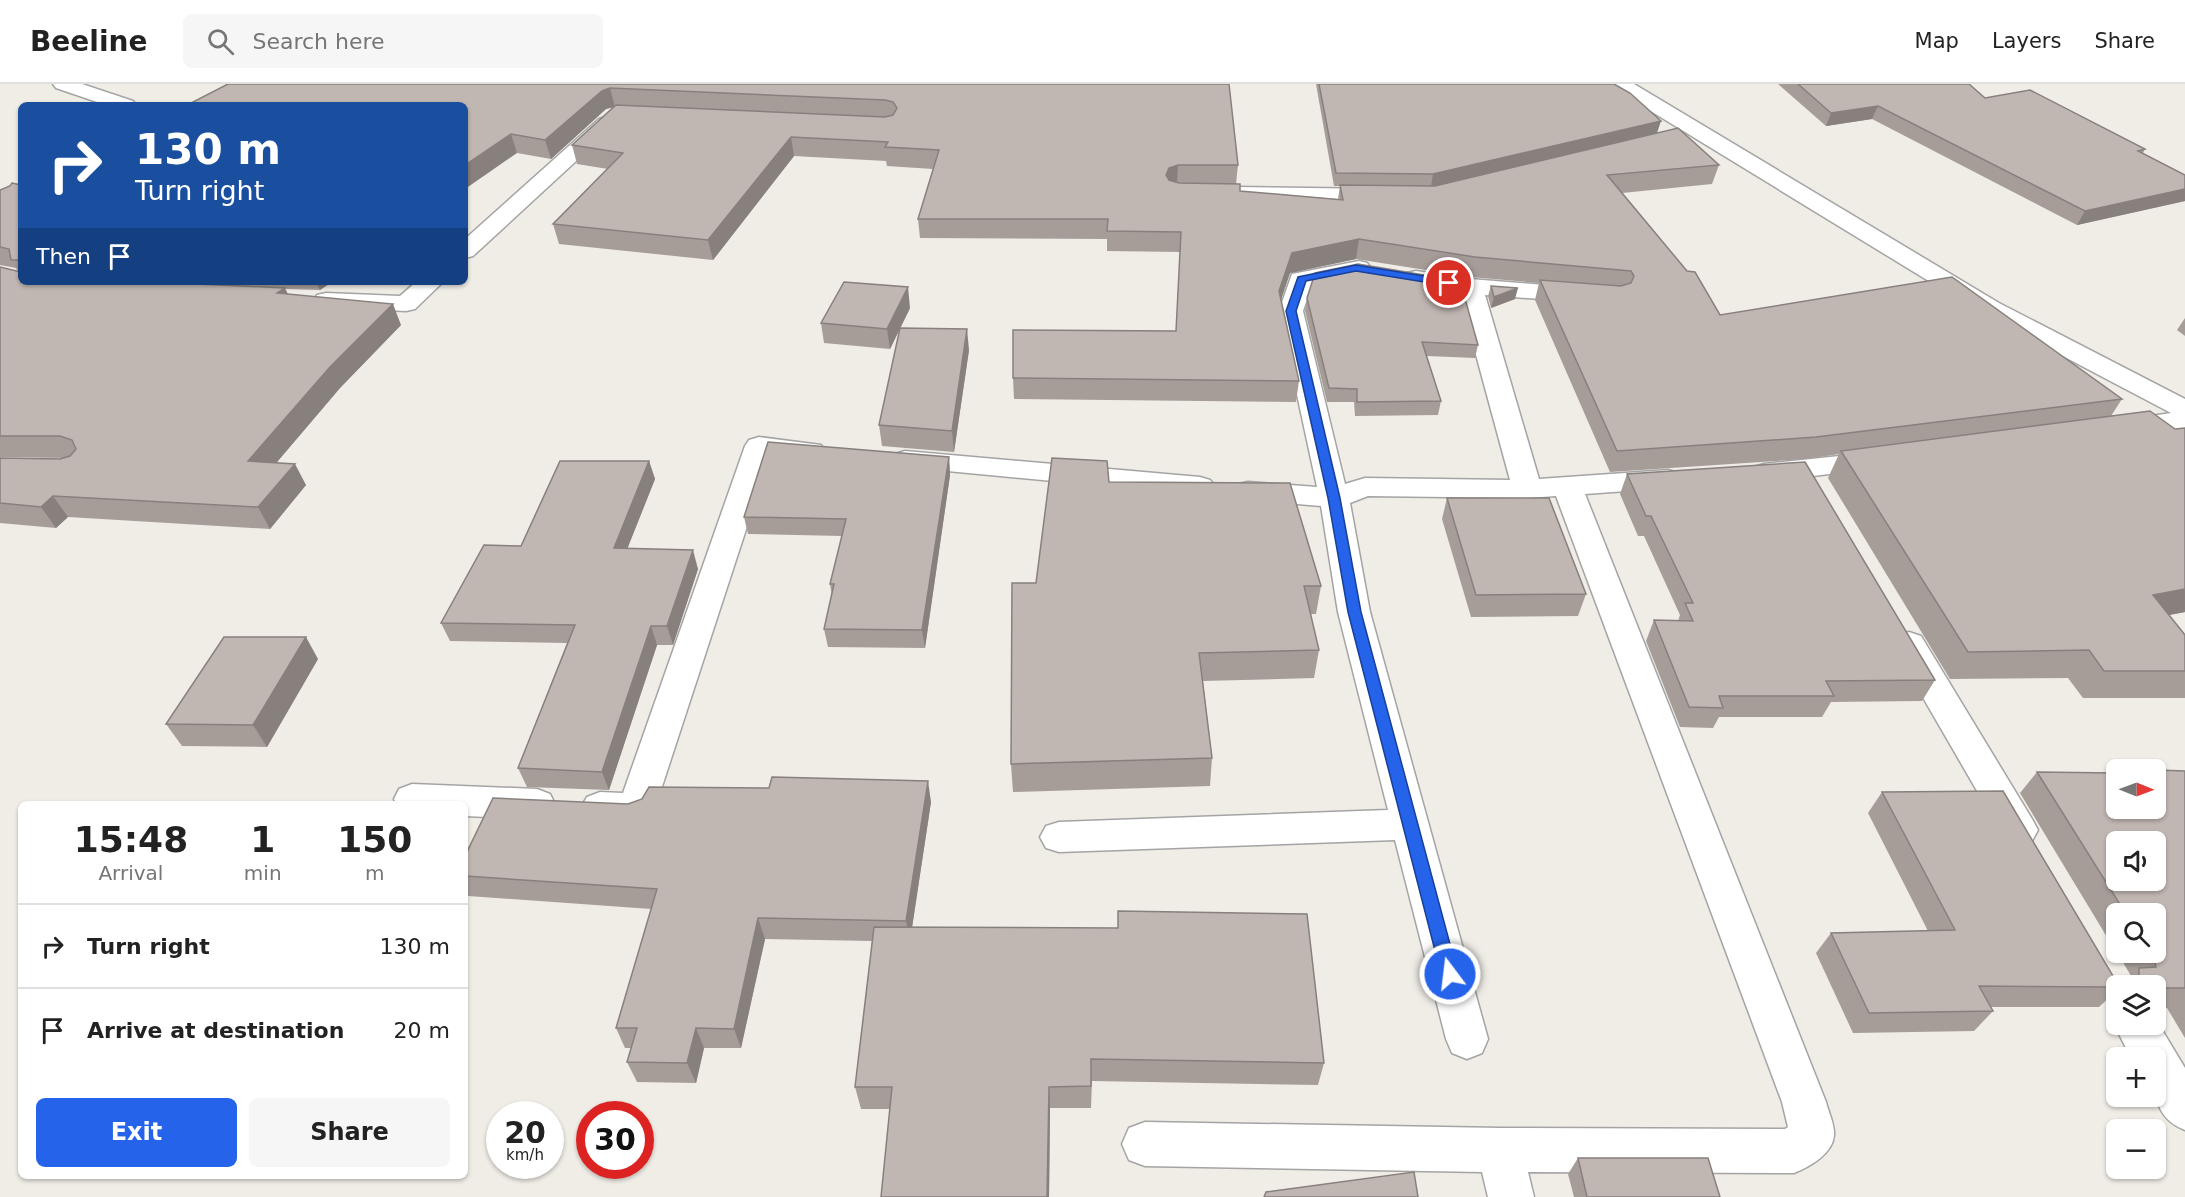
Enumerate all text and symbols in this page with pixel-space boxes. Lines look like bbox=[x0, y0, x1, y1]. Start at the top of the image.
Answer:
search box bbox=[183, 14, 603, 68]
text: Beeline bbox=[30, 25, 147, 58]
icon: search bbox=[204, 25, 237, 58]
text: Search here bbox=[252, 29, 385, 54]
text: Map bbox=[1915, 29, 1959, 53]
text: Layers bbox=[1992, 29, 2061, 53]
text: Share bbox=[2094, 29, 2155, 53]
text: 130 m bbox=[135, 125, 281, 174]
icon: right bbox=[36, 126, 114, 204]
text: Turn right bbox=[135, 175, 264, 206]
icon: arrive bbox=[103, 240, 136, 273]
text: Then bbox=[36, 244, 91, 269]
pin bbox=[1423, 257, 1474, 308]
icon: arrive bbox=[1432, 266, 1465, 299]
north arrow bbox=[2106, 759, 2166, 819]
map controls bbox=[2106, 759, 2166, 1179]
text: 15:48 bbox=[74, 819, 188, 860]
text: 1 bbox=[250, 819, 275, 860]
text: 150 bbox=[337, 819, 412, 860]
button: sound bbox=[2106, 831, 2166, 891]
text: Arrival bbox=[98, 861, 163, 885]
text: min bbox=[244, 861, 282, 885]
text: m bbox=[365, 861, 385, 885]
button: search bbox=[2106, 903, 2166, 963]
icon: right bbox=[36, 930, 69, 963]
text: Turn right bbox=[87, 934, 210, 959]
text: 130 m bbox=[380, 934, 450, 959]
position arrow bbox=[1418, 942, 1482, 1006]
button: layers bbox=[2106, 975, 2166, 1035]
icon: arrive bbox=[36, 1014, 69, 1047]
text: Arrive at destination bbox=[87, 1018, 344, 1043]
text: 20 m bbox=[394, 1018, 450, 1043]
button: + bbox=[2106, 1047, 2166, 1107]
button: Exit bbox=[36, 1098, 237, 1167]
button: Share bbox=[249, 1098, 450, 1167]
speed limit sign: 30 bbox=[576, 1101, 654, 1179]
text: 20 bbox=[504, 1115, 546, 1150]
button: − bbox=[2106, 1119, 2166, 1179]
text: km/h bbox=[506, 1146, 544, 1164]

